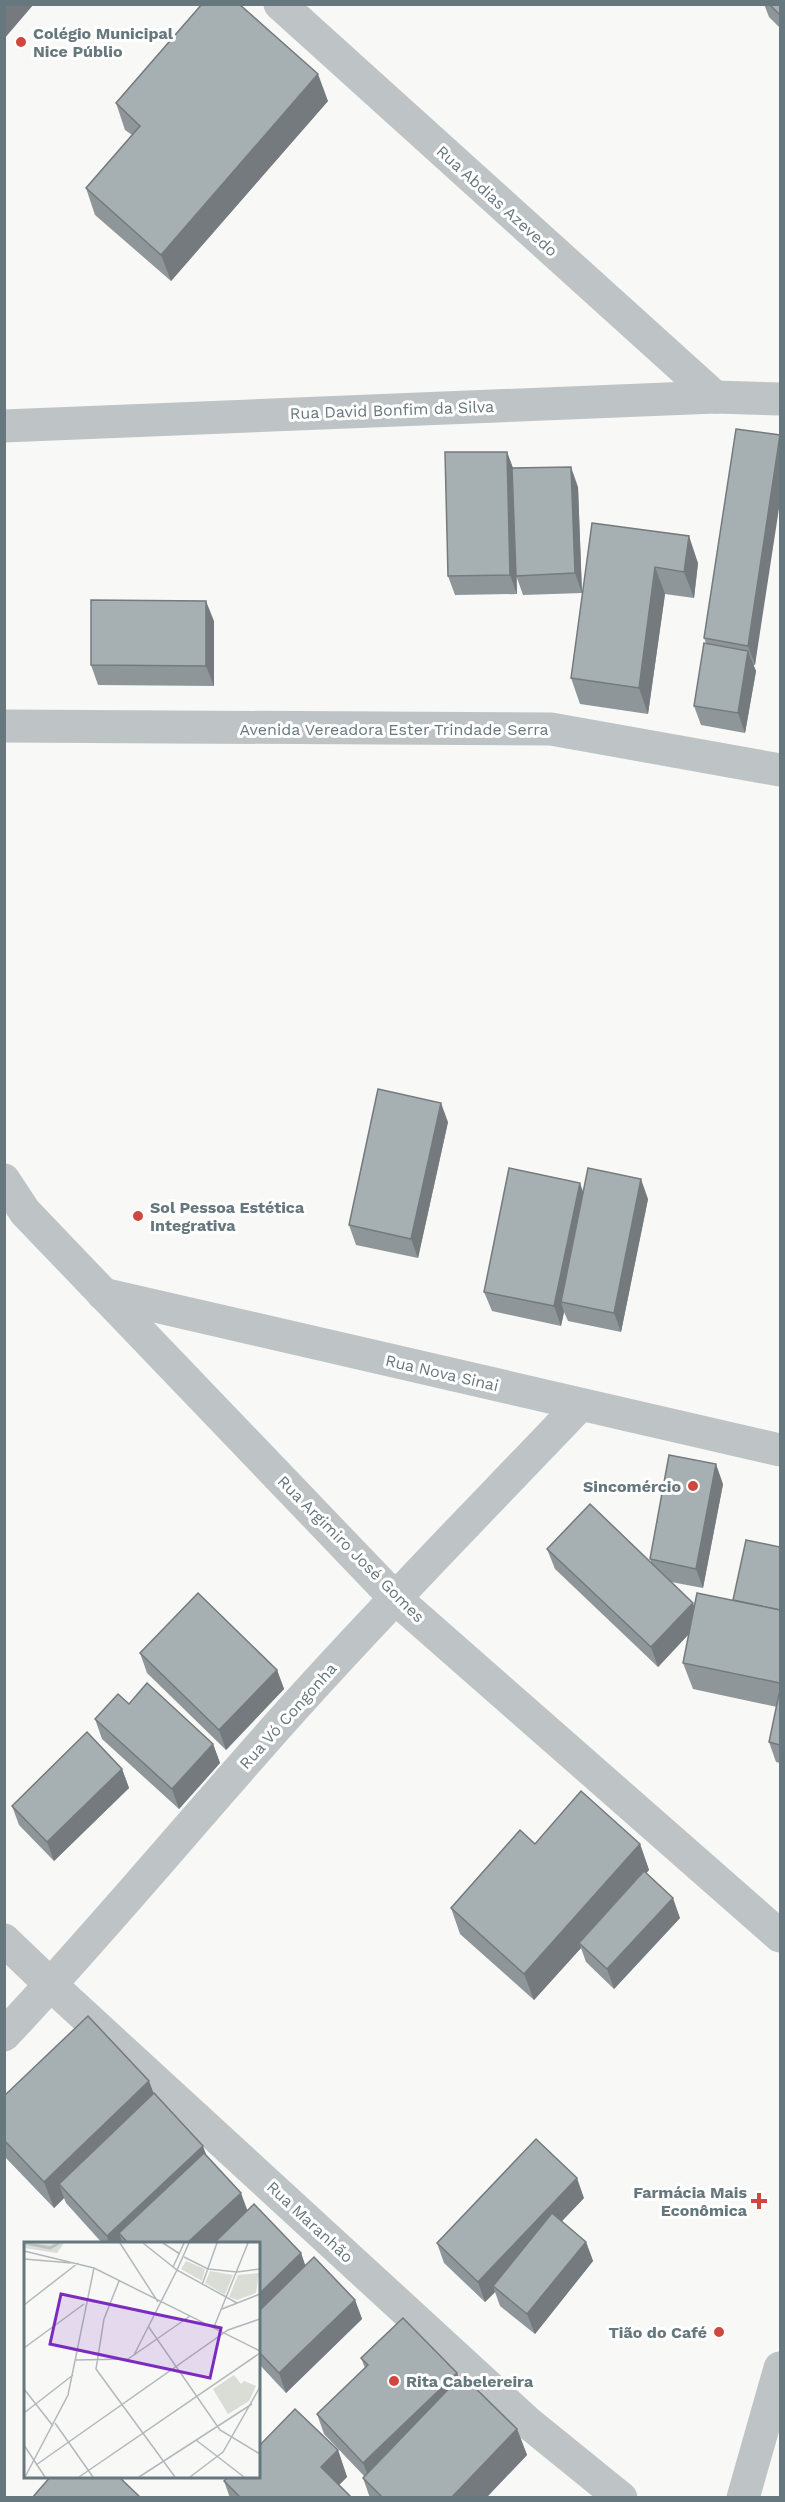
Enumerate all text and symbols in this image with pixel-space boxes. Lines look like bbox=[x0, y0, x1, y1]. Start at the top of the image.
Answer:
place label: Colégio Municipal Nice Públio bbox=[33, 24, 174, 61]
marker: Colégio Municipal Nice Públio bbox=[14, 35, 28, 49]
street label: Rua Abdias Azevedo bbox=[433, 142, 561, 260]
street label: Rua David Bonfim da Silva bbox=[290, 397, 494, 423]
street label: Avenida Vereadora Ester Trindade Serra bbox=[239, 720, 549, 739]
place label: Sol Pessoa Estética Integrativa bbox=[150, 1198, 305, 1235]
marker: Sol Pessoa Estética Integrativa bbox=[131, 1209, 145, 1223]
street label: Rua Nova Sinai bbox=[384, 1351, 500, 1395]
street label: Rua Argimiro José Gomes bbox=[274, 1472, 428, 1626]
place label: Sincomércio bbox=[583, 1477, 681, 1496]
marker: Sincomércio bbox=[686, 1479, 700, 1493]
street label: Rua Vó Congonha bbox=[235, 1659, 341, 1773]
street label: Rua Maranhão bbox=[263, 2177, 357, 2267]
place label: Farmácia Mais Econômica bbox=[633, 2183, 748, 2220]
marker: Farmácia Mais Econômica bbox=[752, 2194, 766, 2208]
inset map bbox=[24, 2242, 260, 2478]
place label: Tião do Café bbox=[609, 2323, 707, 2342]
marker: Tião do Café bbox=[712, 2325, 726, 2339]
place label: Rita Cabelereira bbox=[406, 2372, 534, 2391]
marker: Rita Cabelereira bbox=[387, 2374, 401, 2388]

